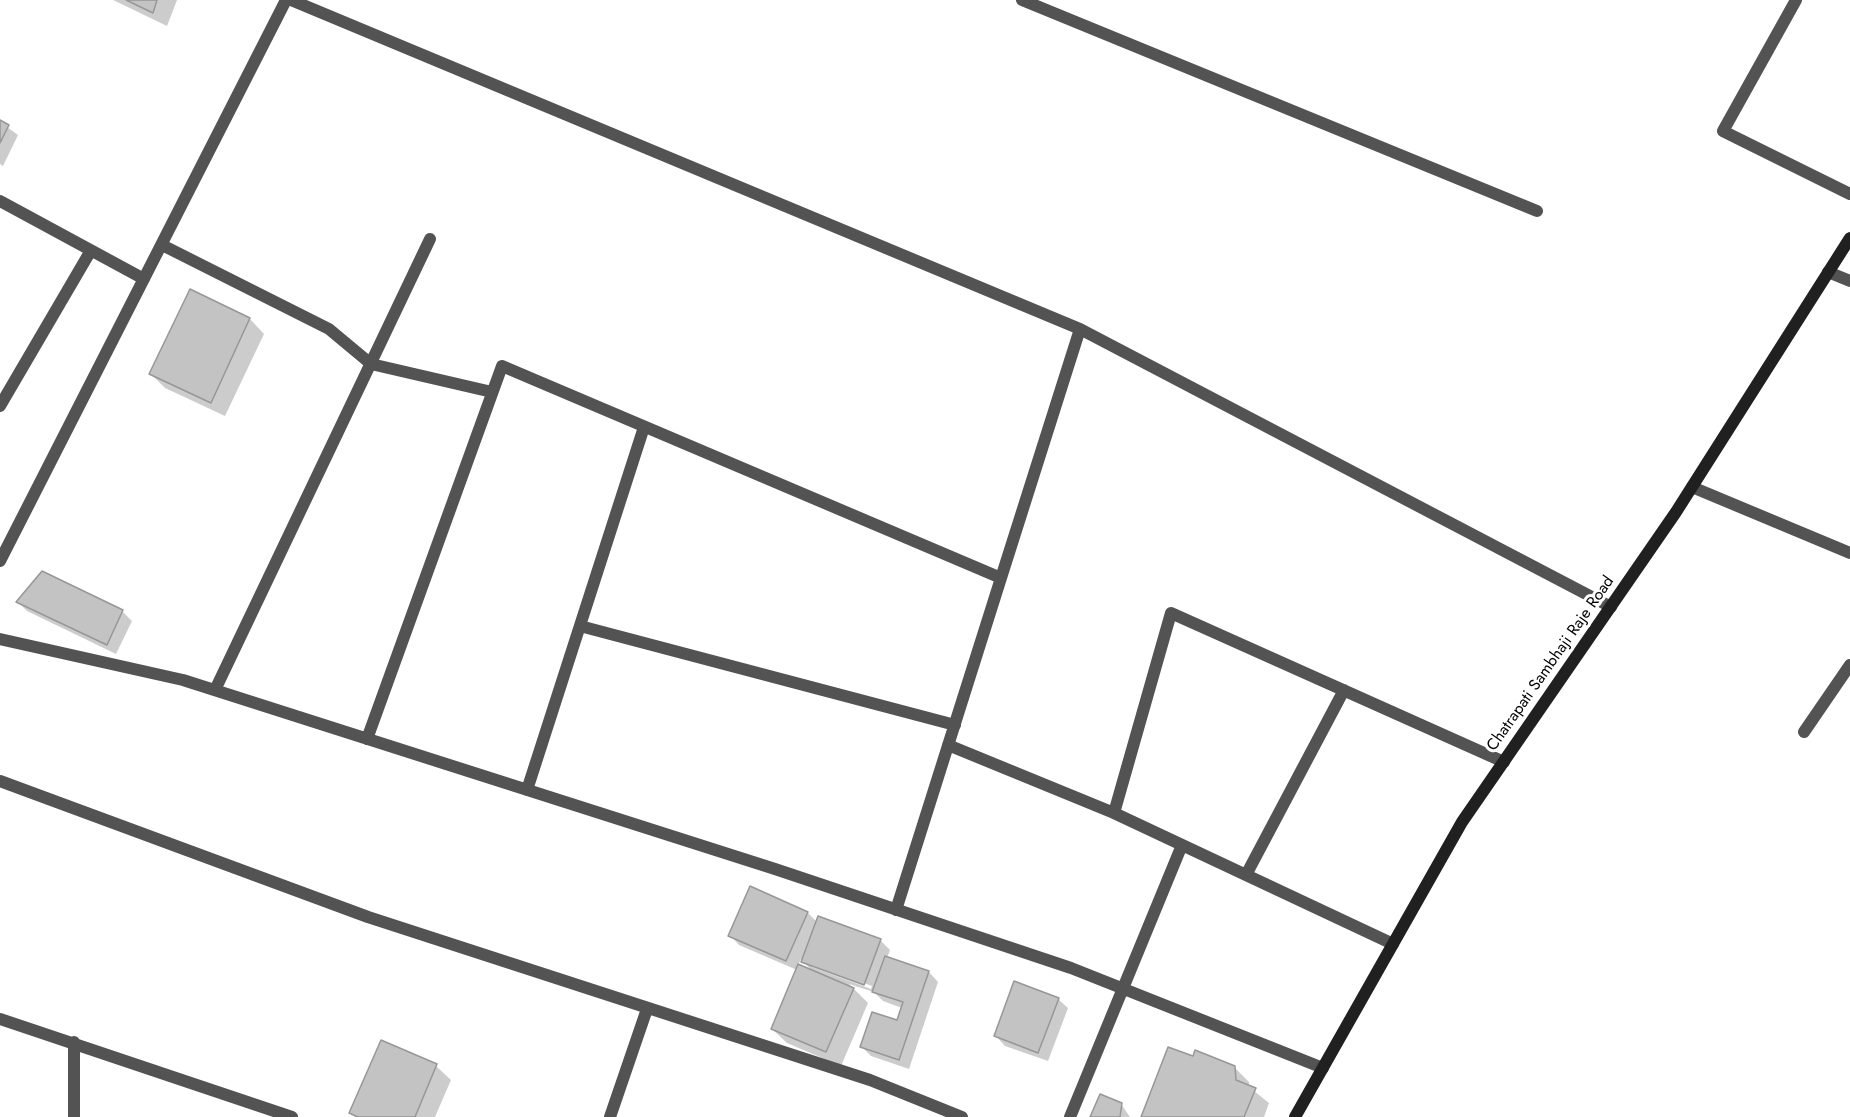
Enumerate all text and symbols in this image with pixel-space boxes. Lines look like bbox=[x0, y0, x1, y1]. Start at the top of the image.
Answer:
street label: Chatrapati Sambhaji Raje Road bbox=[1483, 573, 1619, 755]

